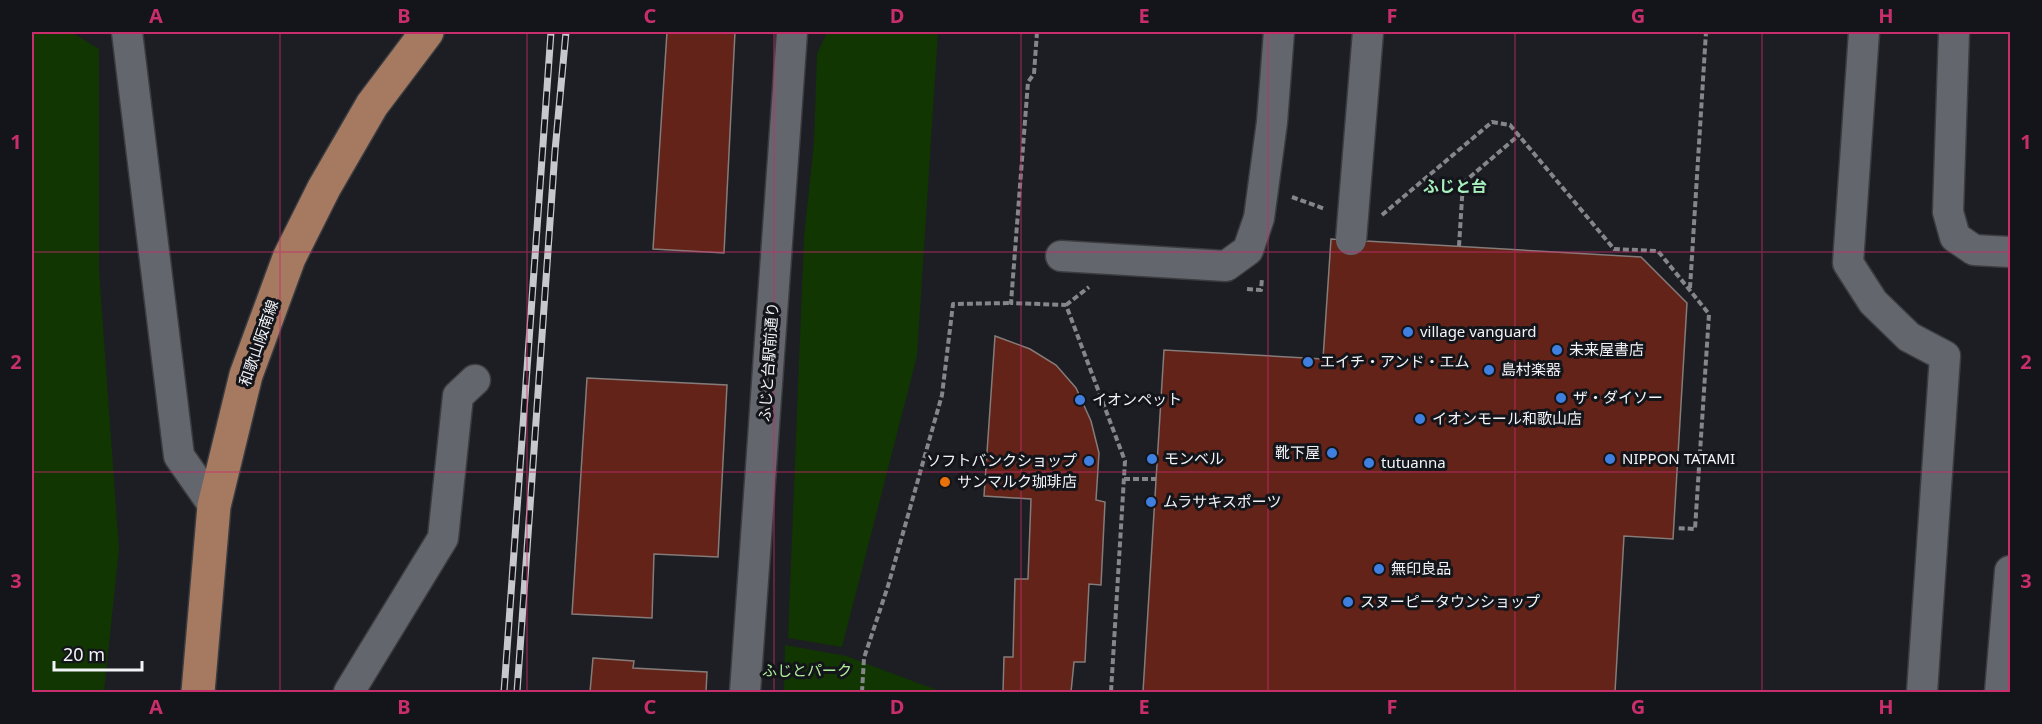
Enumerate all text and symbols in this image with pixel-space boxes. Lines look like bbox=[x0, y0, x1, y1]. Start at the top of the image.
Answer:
text: A bbox=[149, 2, 163, 29]
text: B bbox=[397, 2, 411, 29]
text: C bbox=[644, 2, 657, 29]
text: D bbox=[890, 2, 904, 29]
text: E bbox=[1138, 2, 1150, 29]
text: F bbox=[1387, 2, 1397, 29]
text: G bbox=[1631, 2, 1645, 29]
text: H bbox=[1878, 2, 1894, 29]
text: 1 bbox=[10, 128, 22, 155]
text: 1 bbox=[2020, 128, 2032, 155]
district label: ふじと台 bbox=[1423, 175, 1487, 197]
street label: 和歌山阪南線 bbox=[234, 297, 282, 388]
street label: ふじと台駅前通り bbox=[754, 301, 782, 422]
place label: village vanguard bbox=[1420, 321, 1537, 341]
marker: village vanguard bbox=[1401, 325, 1415, 339]
place label: 未来屋書店 bbox=[1569, 339, 1644, 359]
marker: 未来屋書店 bbox=[1550, 343, 1564, 357]
text: 2 bbox=[10, 348, 22, 375]
text: 2 bbox=[2020, 348, 2032, 375]
place label: エイチ・アンド・エム bbox=[1320, 351, 1469, 371]
marker: エイチ・アンド・エム bbox=[1301, 355, 1315, 369]
place label: 島村楽器 bbox=[1501, 359, 1561, 379]
marker: 島村楽器 bbox=[1482, 363, 1496, 377]
place label: ザ・ダイソー bbox=[1573, 387, 1663, 407]
place label: イオンペット bbox=[1092, 389, 1182, 409]
marker: ザ・ダイソー bbox=[1554, 391, 1568, 405]
marker: イオンペット bbox=[1073, 393, 1087, 407]
place label: イオンモール和歌山店 bbox=[1432, 408, 1582, 428]
marker: イオンモール和歌山店 bbox=[1413, 412, 1427, 426]
place label: 靴下屋 bbox=[1275, 442, 1320, 462]
marker: 靴下屋 bbox=[1325, 446, 1339, 460]
place label: モンベル bbox=[1164, 448, 1224, 468]
place label: NIPPON TATAMI bbox=[1622, 448, 1735, 468]
place label: ソフトバンクショップ bbox=[926, 450, 1077, 470]
marker: モンベル bbox=[1145, 452, 1159, 466]
place label: tutuanna bbox=[1381, 452, 1446, 472]
marker: NIPPON TATAMI bbox=[1603, 452, 1617, 466]
marker: ソフトバンクショップ bbox=[1082, 454, 1096, 468]
marker: tutuanna bbox=[1362, 456, 1376, 470]
place label: サンマルク珈琲店 bbox=[957, 471, 1077, 491]
marker: サンマルク珈琲店 bbox=[938, 475, 952, 489]
place label: ムラサキスポーツ bbox=[1163, 491, 1282, 511]
marker: ムラサキスポーツ bbox=[1144, 495, 1158, 509]
place label: 無印良品 bbox=[1391, 558, 1451, 578]
marker: 無印良品 bbox=[1372, 562, 1386, 576]
text: 3 bbox=[10, 567, 22, 594]
text: 3 bbox=[2020, 567, 2032, 594]
place label: スヌーピータウンショップ bbox=[1360, 591, 1540, 611]
marker: スヌーピータウンショップ bbox=[1341, 595, 1355, 609]
scale bar bbox=[54, 634, 142, 672]
text: 20 m bbox=[63, 642, 105, 666]
park label: ふじとパーク bbox=[762, 660, 852, 680]
text: A bbox=[149, 693, 163, 720]
text: B bbox=[397, 693, 411, 720]
text: C bbox=[644, 693, 657, 720]
text: D bbox=[890, 693, 904, 720]
text: E bbox=[1138, 693, 1150, 720]
text: F bbox=[1387, 693, 1397, 720]
text: G bbox=[1631, 693, 1645, 720]
text: H bbox=[1878, 693, 1894, 720]

